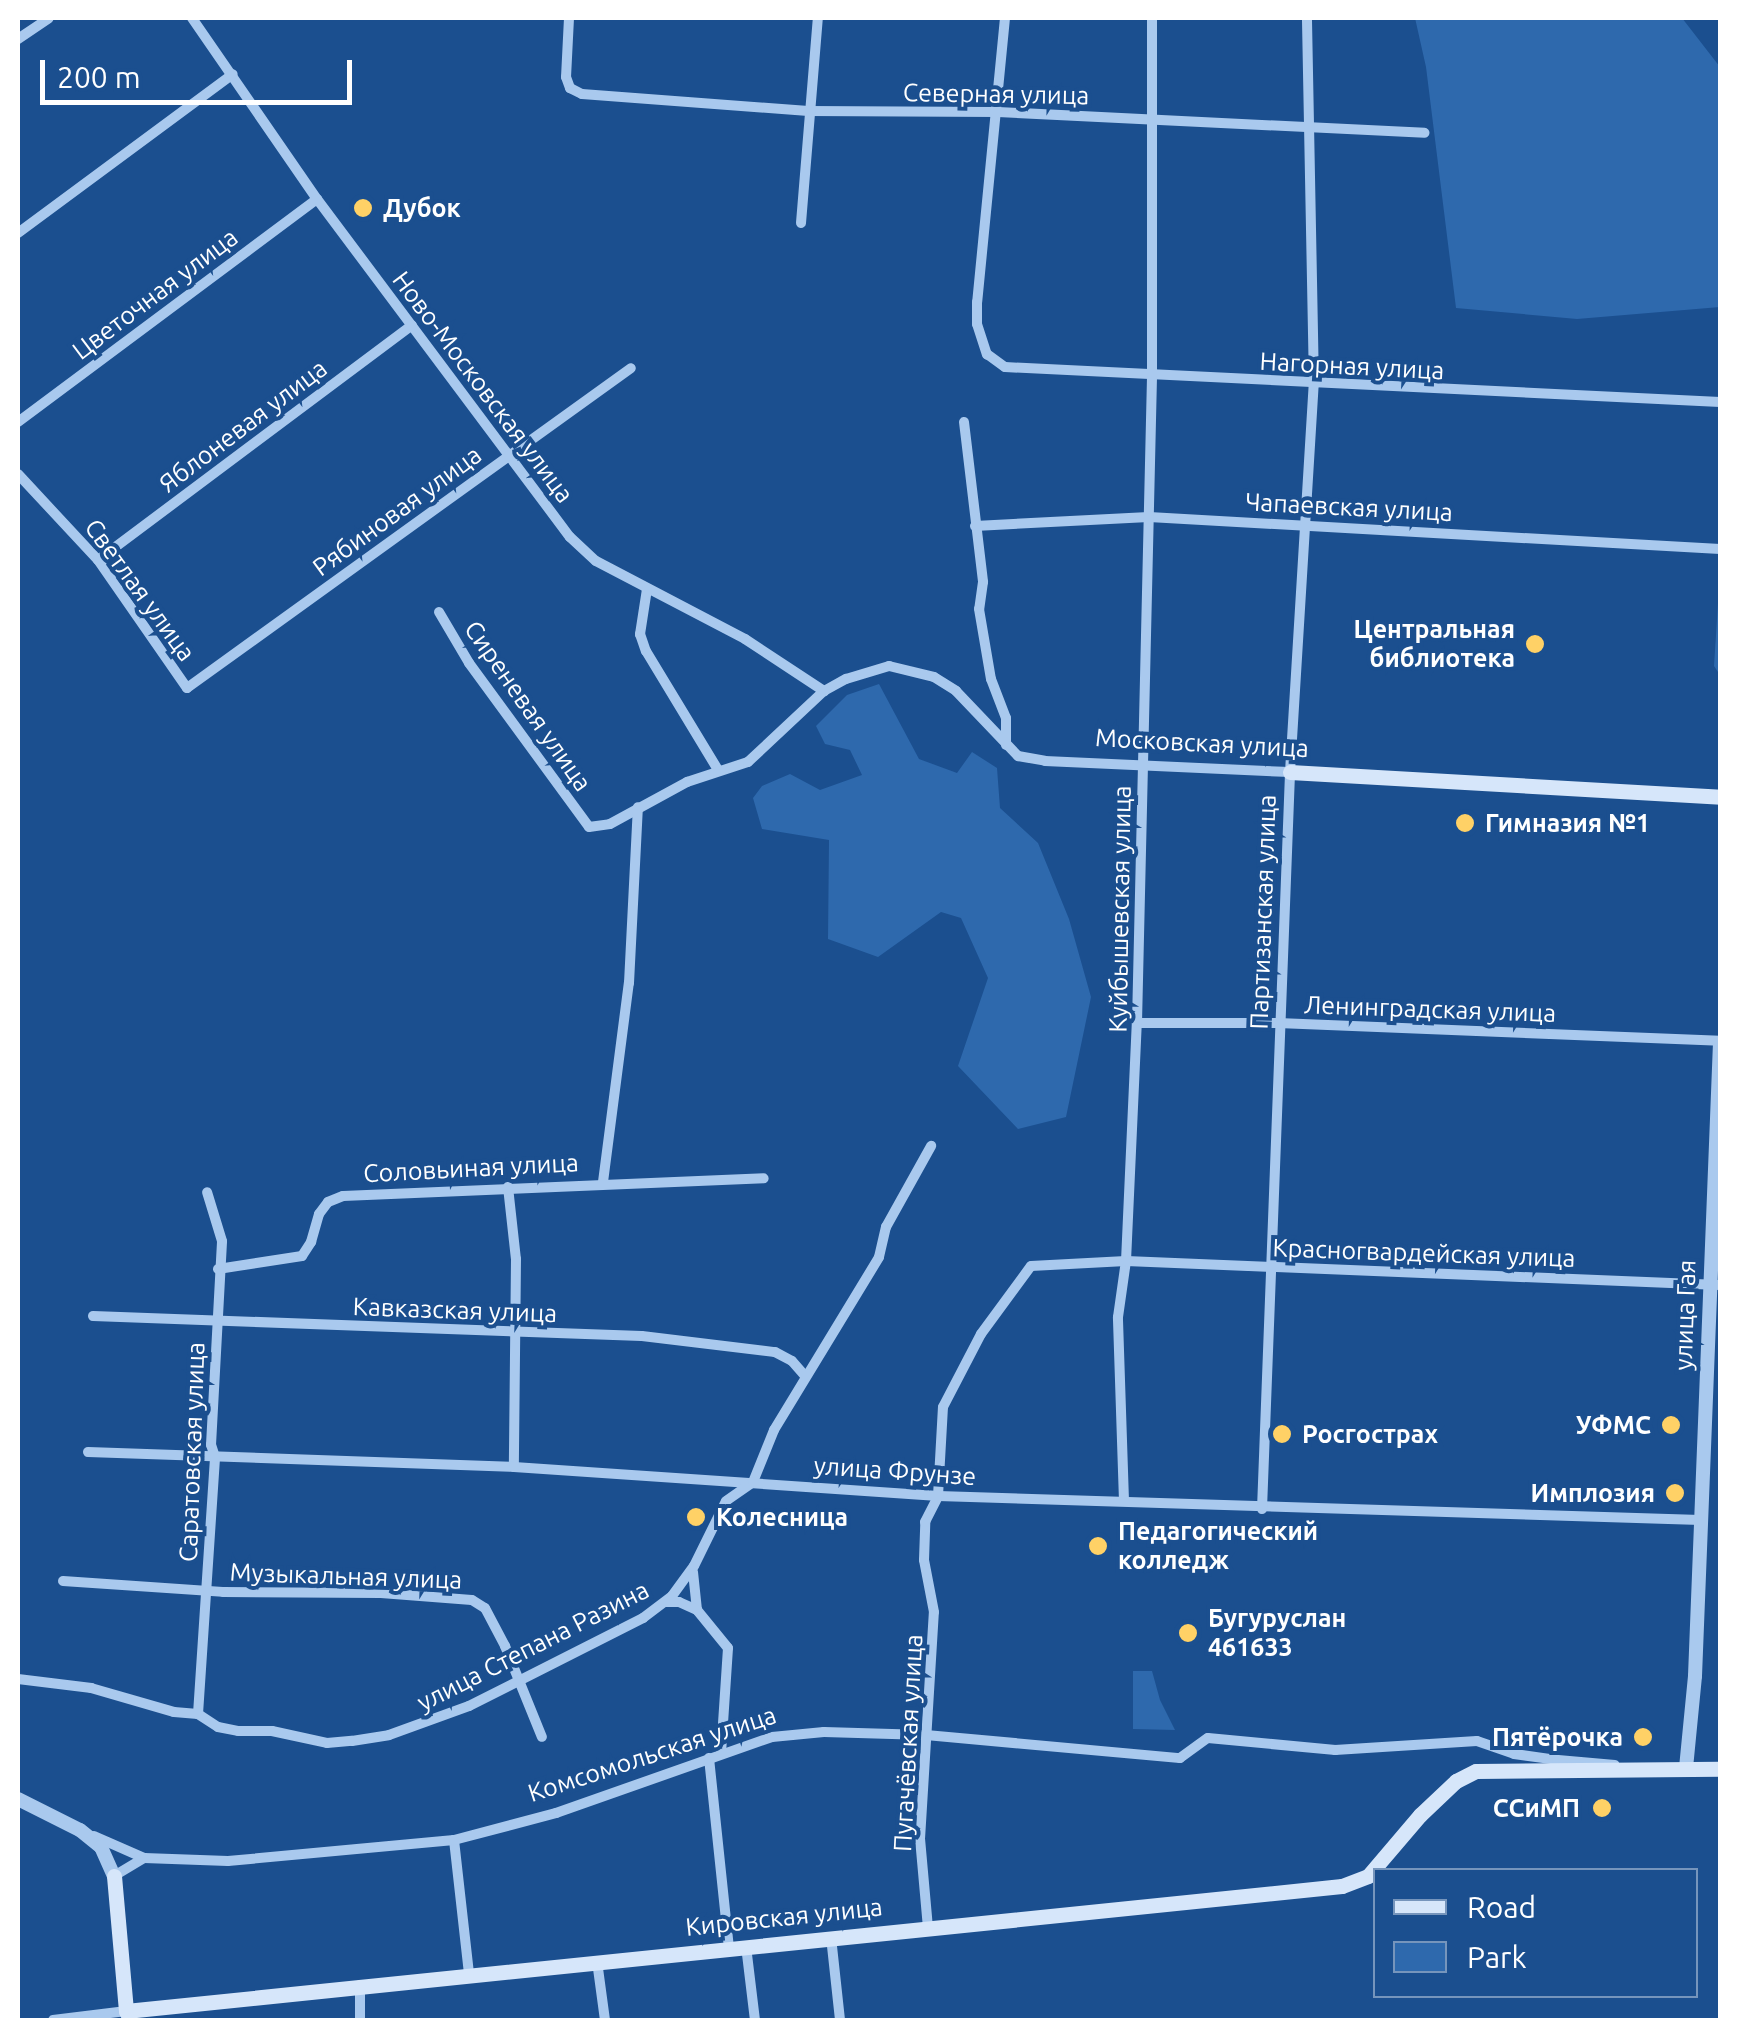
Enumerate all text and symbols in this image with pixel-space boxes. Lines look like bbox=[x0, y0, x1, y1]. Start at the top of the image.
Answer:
scale bar bbox=[45, 40, 358, 102]
text: 200 m bbox=[57, 60, 141, 94]
street label: Северная улица bbox=[903, 77, 1089, 111]
place label: Дубок bbox=[383, 193, 461, 223]
marker: Дубок bbox=[352, 197, 374, 219]
street label: Цветочная улица bbox=[66, 222, 244, 366]
street label: Ново-Московская улица bbox=[386, 265, 580, 509]
street label: Нагорная улица bbox=[1259, 346, 1445, 386]
street label: Яблоневая улица bbox=[153, 353, 333, 499]
street label: Рябиновая улица bbox=[307, 440, 487, 582]
street label: Чапаевская улица bbox=[1244, 487, 1454, 527]
street label: Светлая улица bbox=[78, 513, 202, 667]
street label: Сиреневая улица bbox=[458, 615, 598, 797]
place label: Центральная библиотека bbox=[1354, 615, 1515, 674]
marker: Центральная библиотека bbox=[1524, 633, 1546, 655]
street label: Московская улица bbox=[1095, 722, 1309, 764]
street label: Куйбышевская улица bbox=[1103, 785, 1137, 1033]
street label: Партизанская улица bbox=[1244, 794, 1282, 1030]
place label: Гимназия №1 bbox=[1485, 808, 1650, 838]
marker: Гимназия №1 bbox=[1454, 812, 1476, 834]
street label: Ленинградская улица bbox=[1303, 990, 1557, 1028]
street label: Соловьиная улица bbox=[362, 1147, 580, 1189]
street label: Красногвардейская улица bbox=[1272, 1233, 1576, 1273]
street label: улица Гая bbox=[1668, 1259, 1702, 1371]
street label: Кавказская улица bbox=[352, 1291, 558, 1329]
street label: Саратовская улица bbox=[173, 1341, 211, 1563]
place label: УФМС bbox=[1576, 1410, 1651, 1440]
marker: УФМС bbox=[1660, 1414, 1682, 1436]
place label: Росгострах bbox=[1302, 1419, 1438, 1449]
marker: Росгострах bbox=[1271, 1423, 1293, 1445]
street label: улица Фрунзе bbox=[813, 1450, 977, 1492]
place label: Имплозия bbox=[1531, 1478, 1655, 1508]
marker: Имплозия bbox=[1664, 1482, 1686, 1504]
place label: Колесница bbox=[716, 1502, 848, 1532]
marker: Колесница bbox=[685, 1506, 707, 1528]
place label: Педагогический колледж bbox=[1118, 1517, 1318, 1576]
marker: Педагогический колледж bbox=[1087, 1535, 1109, 1557]
street label: Музыкальная улица bbox=[229, 1557, 463, 1595]
street label: улица Степана Разина bbox=[412, 1575, 654, 1717]
place label: Бугуруслан 461633 bbox=[1208, 1604, 1346, 1663]
marker: Бугуруслан 461633 bbox=[1177, 1622, 1199, 1644]
street label: Пугачёвская улица bbox=[887, 1633, 929, 1853]
street label: Комсомольская улица bbox=[524, 1700, 780, 1808]
place label: Пятёрочка bbox=[1492, 1722, 1623, 1752]
marker: Пятёрочка bbox=[1632, 1726, 1654, 1748]
place label: ССиМП bbox=[1493, 1793, 1580, 1823]
marker: ССиМП bbox=[1589, 1795, 1615, 1821]
legend bbox=[1373, 1868, 1698, 1998]
text: Road bbox=[1467, 1890, 1536, 1924]
street label: Кировская улица bbox=[684, 1892, 884, 1942]
text: Park bbox=[1467, 1940, 1527, 1974]

